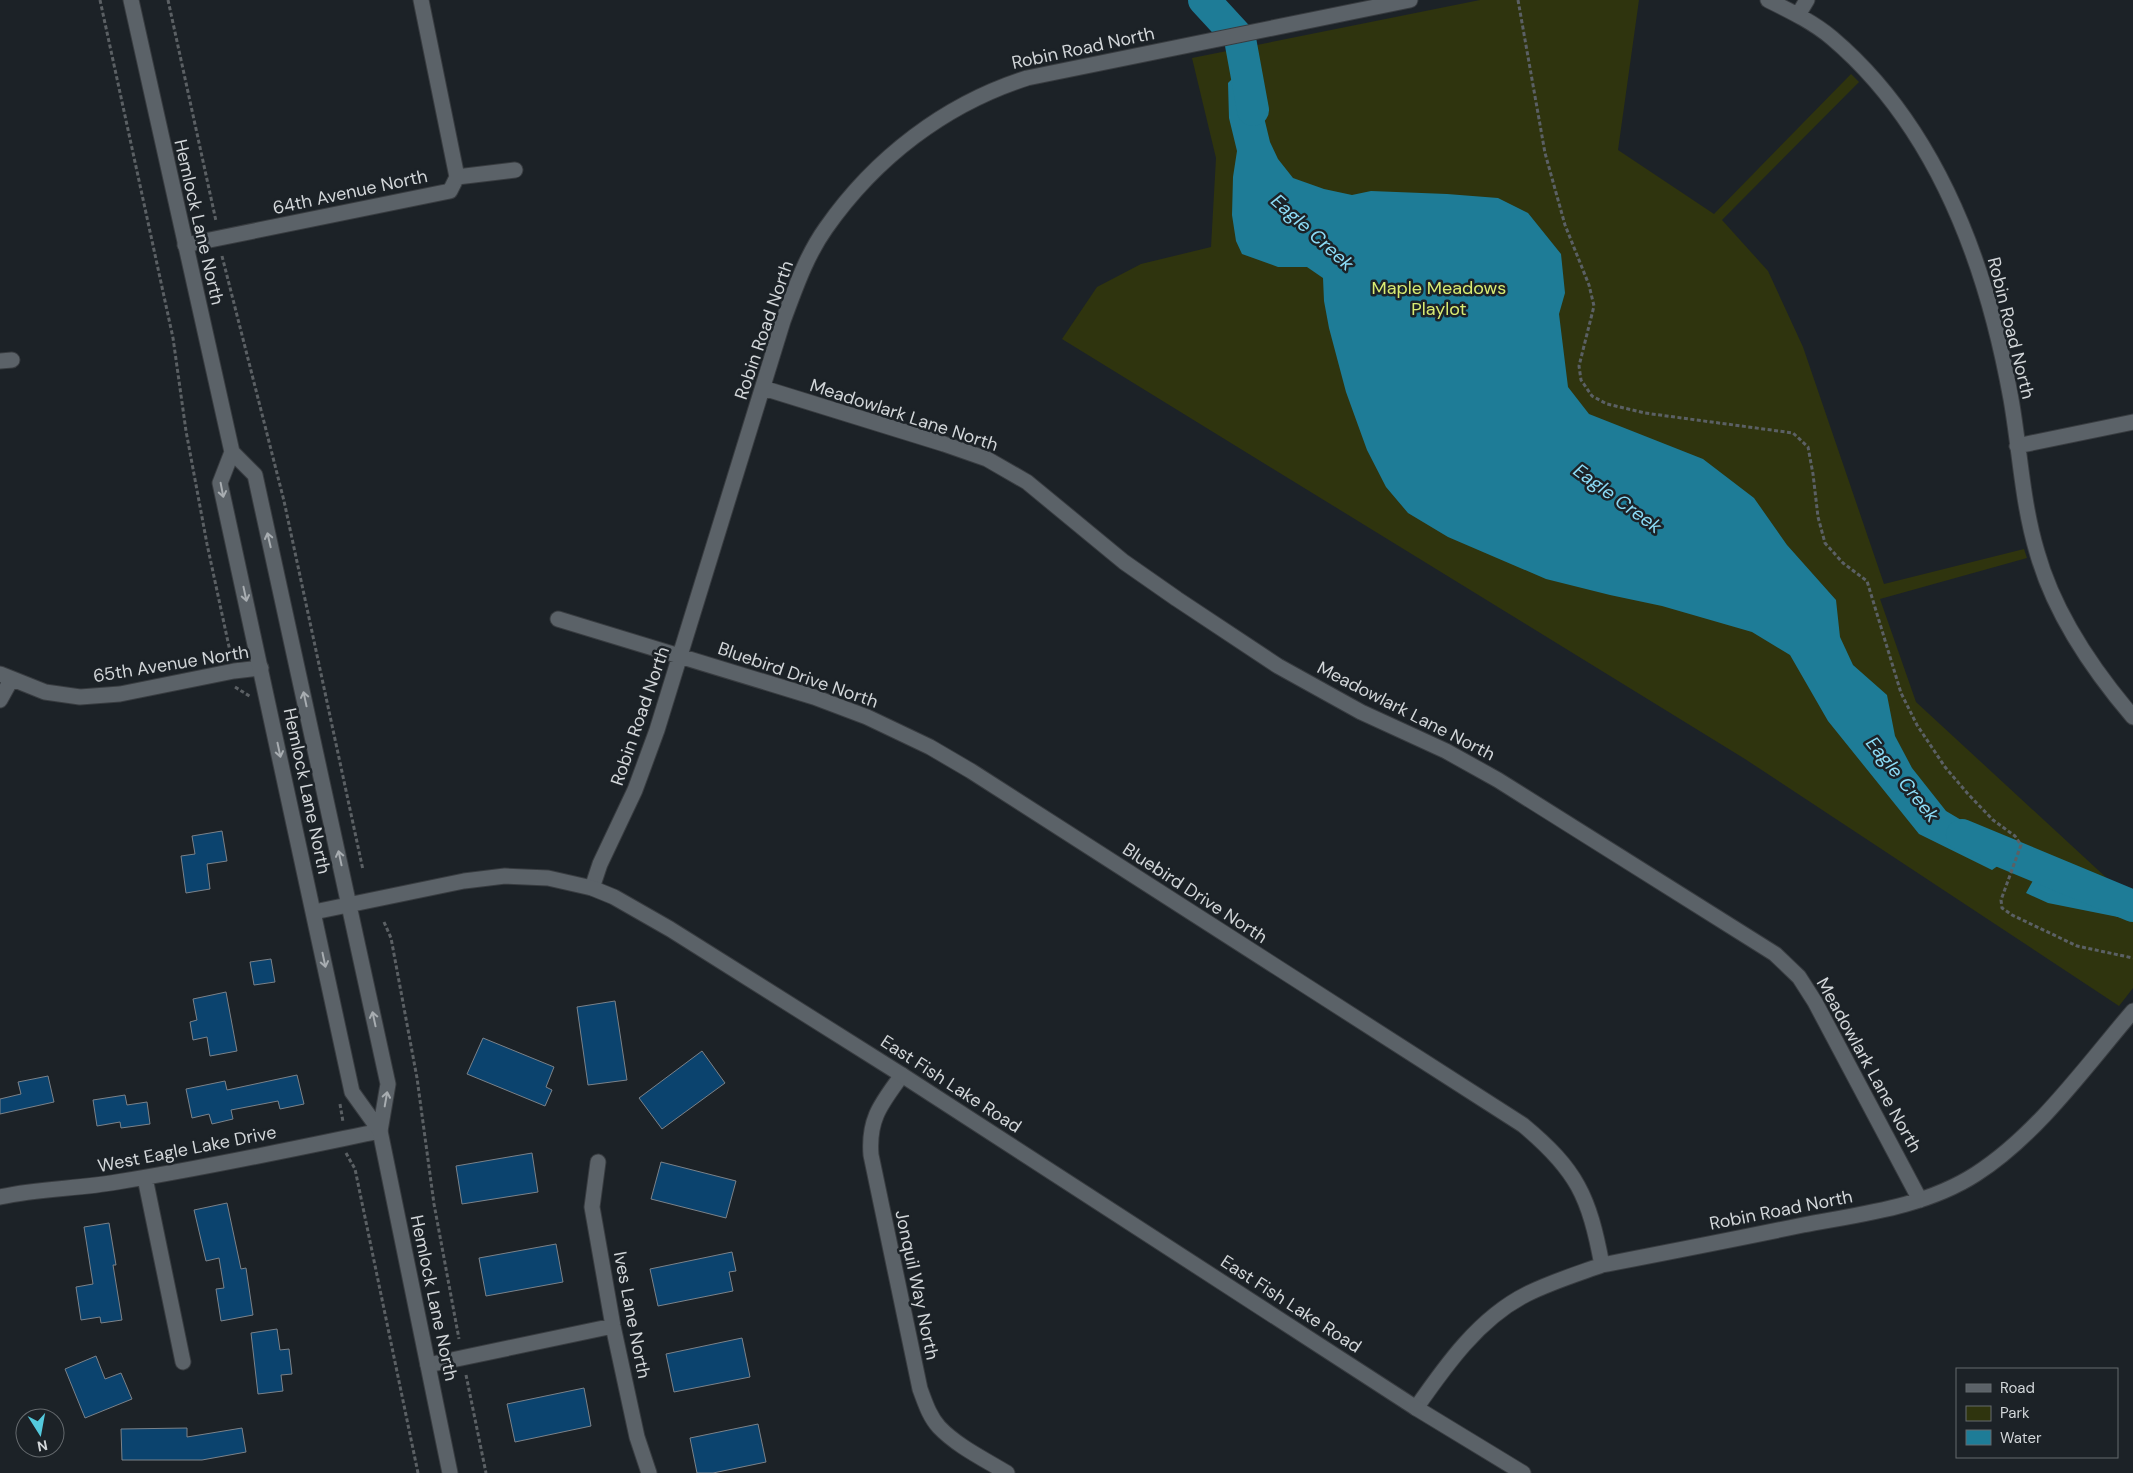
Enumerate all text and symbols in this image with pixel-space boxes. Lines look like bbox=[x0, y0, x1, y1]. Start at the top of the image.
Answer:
street label: Robin Road North bbox=[1009, 21, 1157, 75]
street label: Hemlock Lane North bbox=[168, 137, 230, 307]
street label: 64th Avenue North bbox=[270, 164, 430, 220]
water label: Eagle Creek bbox=[1266, 188, 1360, 277]
street label: Robin Road North bbox=[1982, 255, 2040, 401]
street label: Robin Road North bbox=[729, 257, 799, 403]
park label: Maple Meadows Playlot bbox=[1372, 276, 1506, 321]
street label: Meadowlark Lane North bbox=[807, 373, 1001, 457]
water label: Eagle Creek bbox=[1568, 458, 1667, 539]
one-way arrow bbox=[218, 482, 228, 498]
one-way arrow bbox=[264, 533, 274, 549]
one-way arrow bbox=[241, 586, 250, 602]
street label: Bluebird Drive North bbox=[715, 636, 881, 714]
street label: 65th Avenue North bbox=[91, 640, 251, 688]
street label: Robin Road North bbox=[605, 643, 675, 789]
street label: Meadowlark Lane North bbox=[1313, 656, 1499, 766]
one-way arrow bbox=[300, 691, 309, 707]
street label: Hemlock Lane North bbox=[278, 706, 336, 876]
water label: Eagle Creek bbox=[1860, 731, 1945, 828]
one-way arrow bbox=[275, 741, 284, 757]
street label: Bluebird Drive North bbox=[1118, 837, 1272, 949]
one-way arrow bbox=[335, 850, 344, 866]
one-way arrow bbox=[320, 951, 329, 967]
street label: Meadowlark Lane North bbox=[1811, 973, 1927, 1157]
one-way arrow bbox=[369, 1012, 379, 1028]
street label: East Fish Lake Road bbox=[876, 1029, 1026, 1139]
one-way arrow bbox=[381, 1091, 391, 1107]
street label: West Eagle Lake Drive bbox=[96, 1120, 278, 1178]
street label: Robin Road North bbox=[1707, 1184, 1855, 1236]
street label: Jonquil Way North bbox=[889, 1208, 945, 1362]
street label: Hemlock Lane North bbox=[405, 1213, 463, 1383]
street label: Ives Lane North bbox=[608, 1249, 656, 1381]
street label: East Fish Lake Road bbox=[1216, 1249, 1366, 1359]
legend bbox=[1956, 1368, 2118, 1458]
text: Road bbox=[2000, 1378, 2035, 1398]
text: Park bbox=[2000, 1403, 2030, 1423]
north arrow bbox=[15, 1408, 65, 1458]
text: Water bbox=[2000, 1428, 2042, 1448]
text: N bbox=[36, 1436, 49, 1456]

